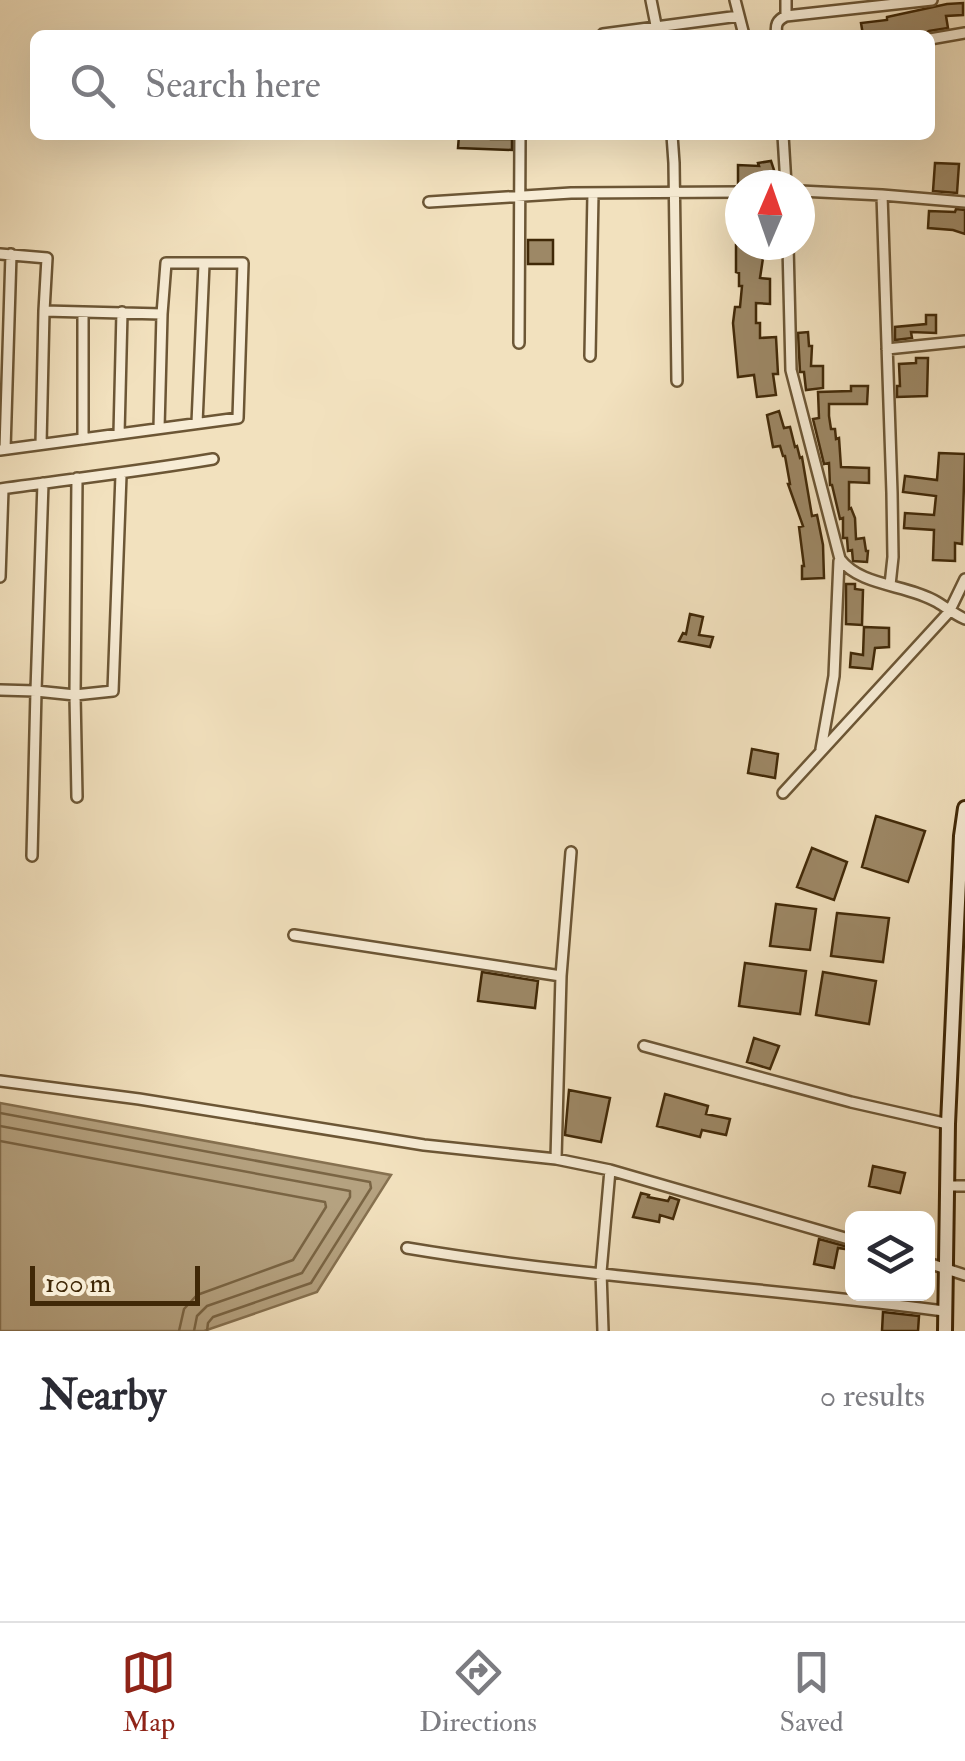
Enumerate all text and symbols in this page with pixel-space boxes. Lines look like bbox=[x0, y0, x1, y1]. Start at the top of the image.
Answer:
search box bbox=[30, 30, 935, 140]
icon: search bbox=[65, 58, 120, 113]
text: Search here bbox=[145, 61, 321, 109]
north arrow bbox=[725, 170, 815, 260]
map controls bbox=[845, 1211, 935, 1301]
button: layers bbox=[845, 1211, 935, 1301]
scale bar bbox=[30, 1261, 200, 1306]
text: 100 m bbox=[45, 1266, 111, 1301]
text: Nearby bbox=[40, 1370, 166, 1422]
text: 0 results bbox=[820, 1376, 925, 1416]
tab: Map bbox=[121, 1645, 176, 1740]
tab: Directions bbox=[419, 1645, 537, 1740]
tab: Saved bbox=[780, 1645, 844, 1740]

